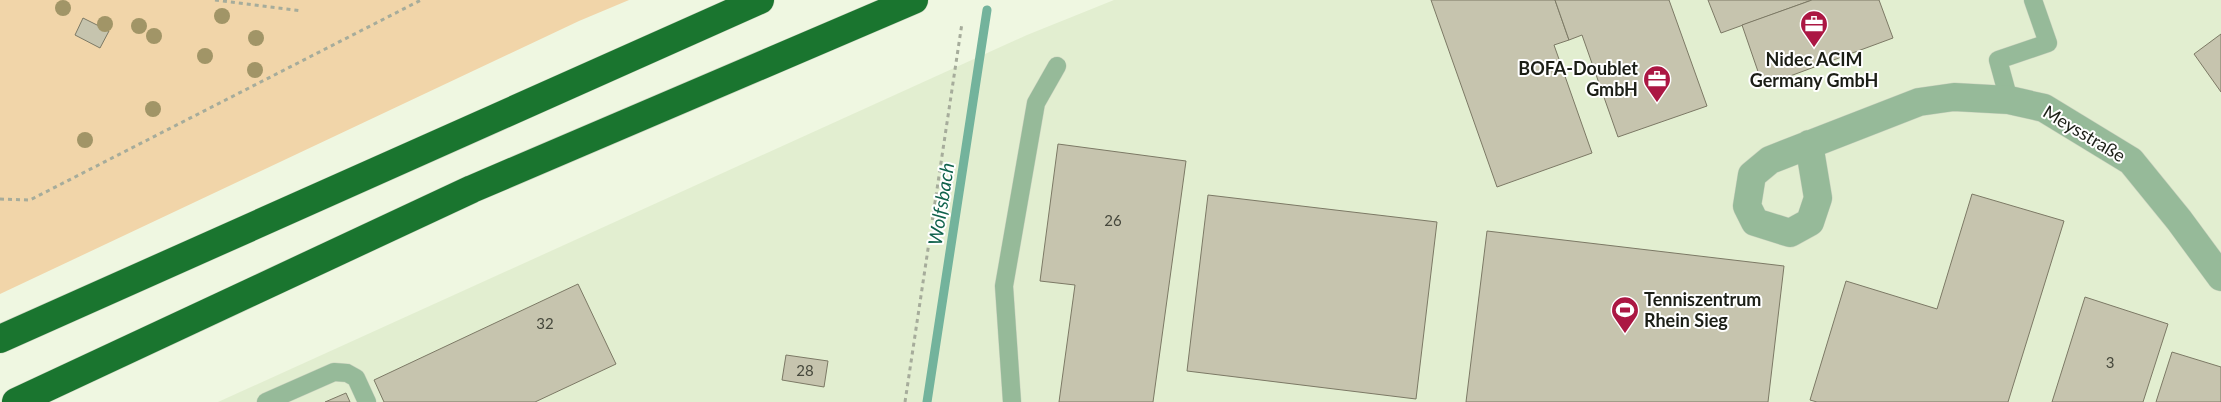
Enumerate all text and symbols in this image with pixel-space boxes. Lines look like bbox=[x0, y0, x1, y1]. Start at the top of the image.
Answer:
office icon: Nidec ACIM Germany GmbH bbox=[1799, 9, 1829, 48]
place label: Nidec ACIM Germany GmbH bbox=[1750, 48, 1878, 91]
place label: BOFA-Doublet GmbH bbox=[1518, 57, 1638, 100]
office icon: BOFA-Doublet GmbH bbox=[1642, 64, 1672, 103]
street label: Meysstraße bbox=[2039, 100, 2130, 166]
water label: Wolfsbach bbox=[923, 161, 958, 247]
house number: 26 bbox=[1104, 211, 1122, 229]
place label: Tenniszentrum Rhein Sieg bbox=[1644, 288, 1761, 331]
sports icon: Tenniszentrum Rhein Sieg bbox=[1610, 295, 1640, 334]
house number: 32 bbox=[536, 314, 554, 332]
house number: 3 bbox=[2106, 353, 2114, 371]
house number: 28 bbox=[796, 361, 814, 379]

